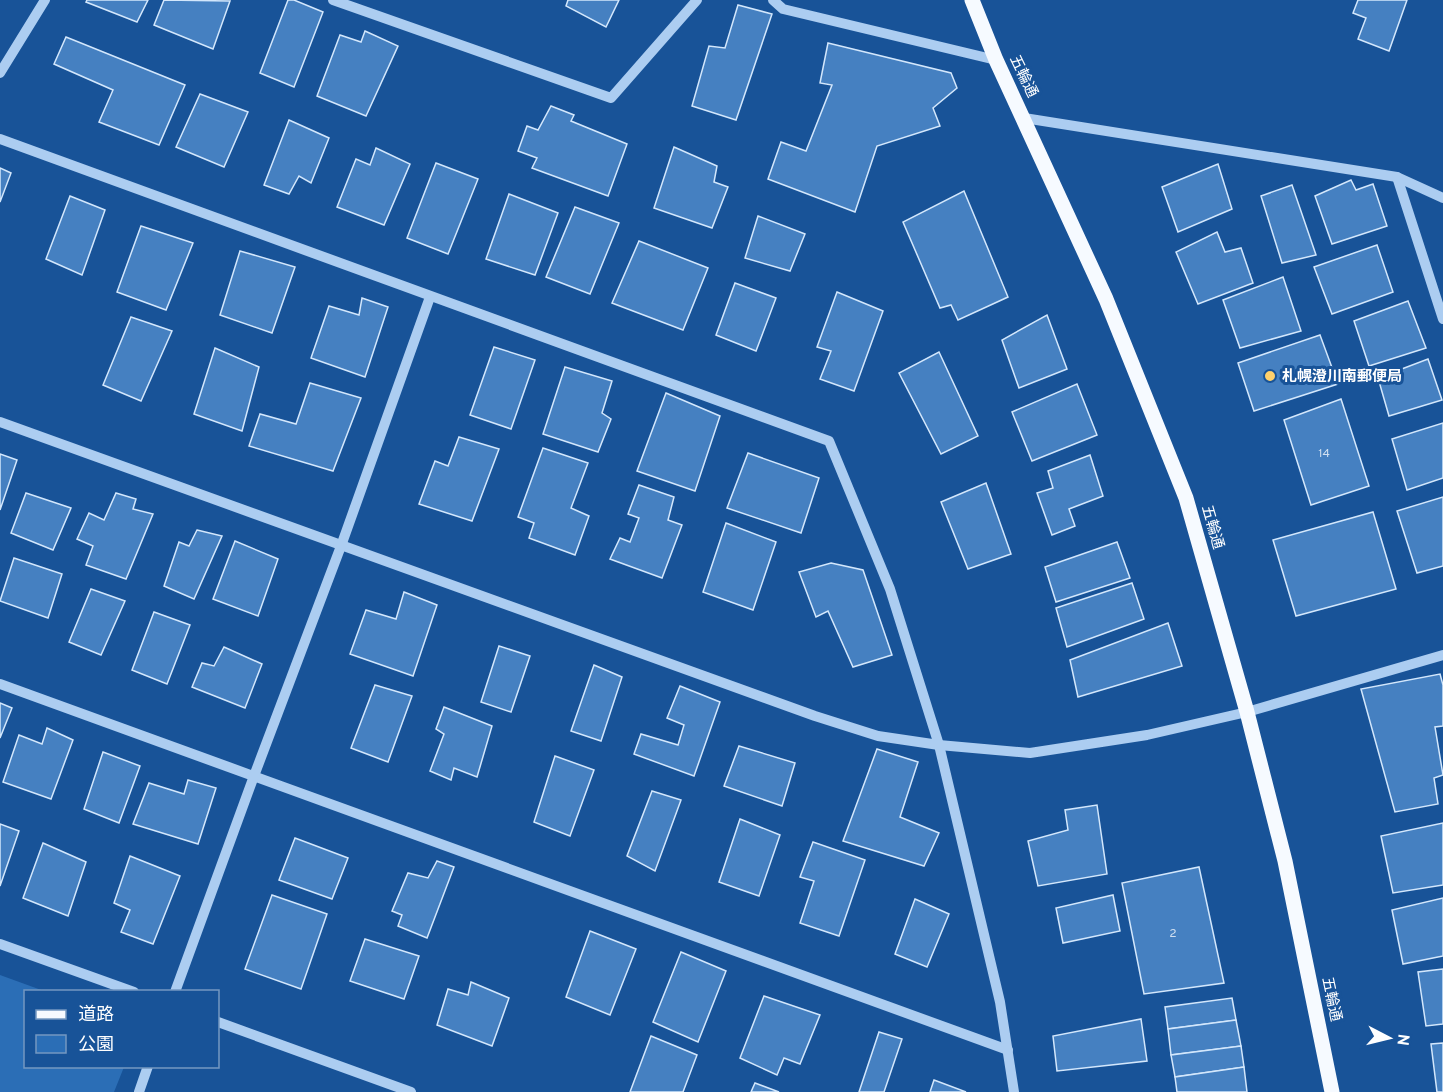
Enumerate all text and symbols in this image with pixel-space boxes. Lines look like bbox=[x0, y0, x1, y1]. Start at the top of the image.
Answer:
street label: 五輪通 bbox=[1004, 52, 1042, 101]
place label: 札幌澄川南郵便局 bbox=[1282, 368, 1402, 387]
marker: 札幌澄川南郵便局 bbox=[1263, 369, 1277, 383]
house number: 14 bbox=[1318, 446, 1330, 462]
street label: 五輪通 bbox=[1196, 503, 1228, 552]
house number: 2 bbox=[1169, 926, 1177, 942]
street label: 五輪通 bbox=[1317, 975, 1345, 1023]
legend bbox=[24, 990, 219, 1068]
text: 道路 bbox=[78, 1004, 114, 1027]
north arrow bbox=[1359, 1008, 1419, 1068]
text: N bbox=[1391, 1033, 1413, 1047]
text: 公園 bbox=[78, 1034, 114, 1057]

